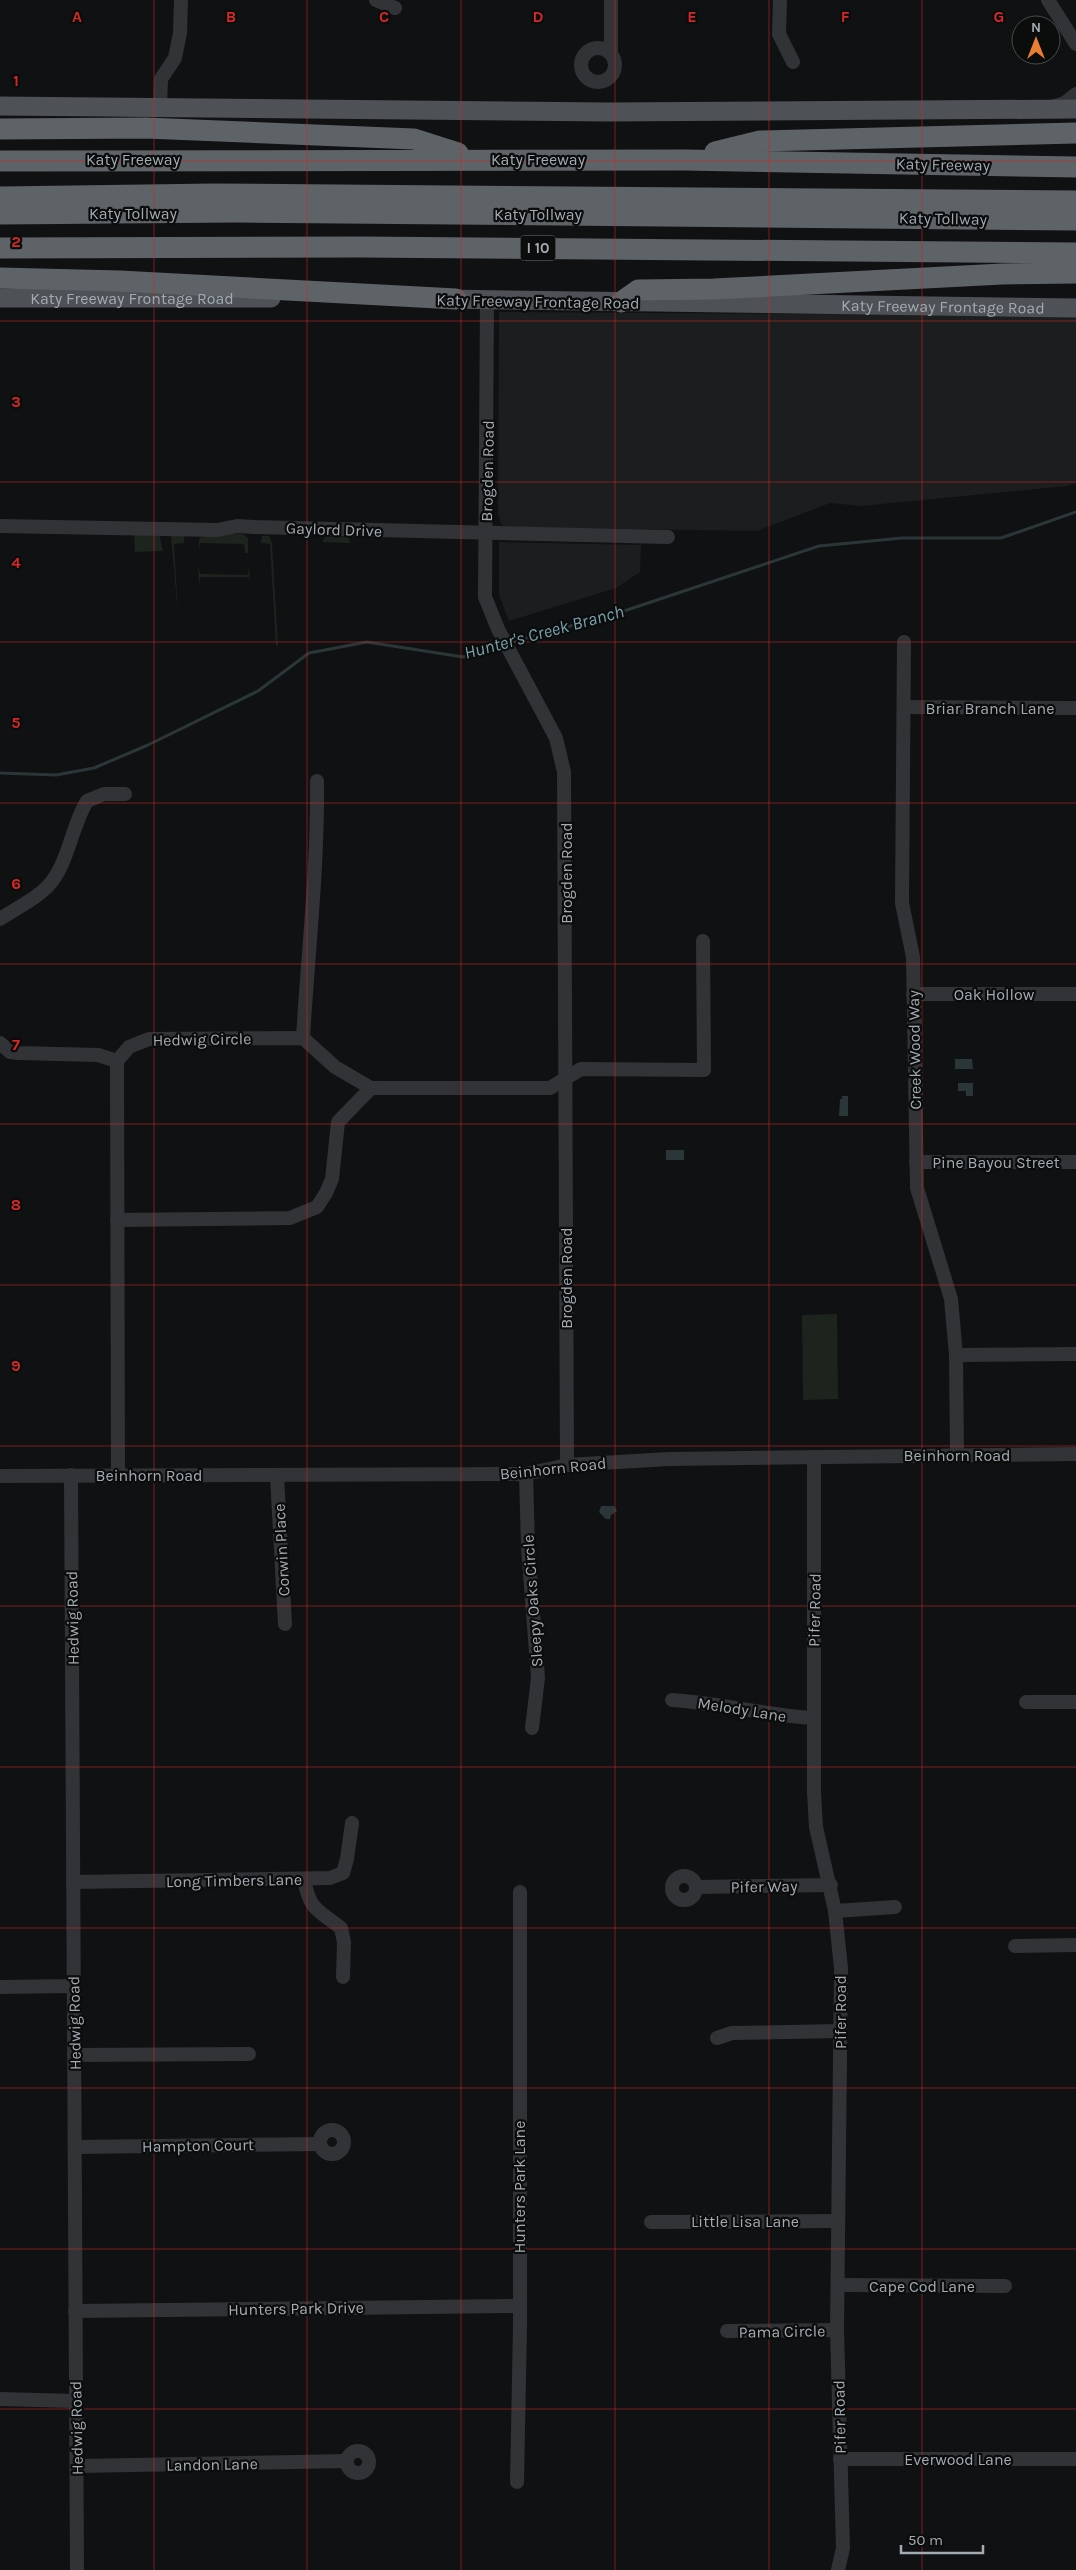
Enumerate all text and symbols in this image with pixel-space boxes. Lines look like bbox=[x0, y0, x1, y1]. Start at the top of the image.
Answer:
text: A bbox=[72, 7, 82, 26]
text: B bbox=[226, 7, 236, 26]
text: C bbox=[379, 7, 389, 26]
text: D bbox=[533, 7, 544, 26]
text: E bbox=[687, 7, 697, 26]
text: F bbox=[841, 7, 850, 26]
text: G bbox=[994, 7, 1004, 26]
north arrow bbox=[1011, 15, 1061, 65]
text: N bbox=[1031, 19, 1041, 36]
text: 1 bbox=[13, 71, 19, 90]
street label: Katy Freeway bbox=[86, 150, 181, 169]
street label: Katy Freeway bbox=[491, 150, 586, 169]
street label: Katy Freeway bbox=[896, 154, 991, 175]
street label: Katy Tollway bbox=[89, 204, 178, 223]
street label: Katy Tollway bbox=[494, 205, 583, 224]
street label: Katy Tollway bbox=[899, 208, 988, 229]
text: 2 bbox=[11, 232, 21, 251]
road number: I 10 bbox=[520, 236, 556, 260]
street label: Katy Freeway Frontage Road bbox=[30, 289, 234, 308]
street label: Katy Freeway Frontage Road bbox=[436, 290, 640, 313]
street label: Katy Freeway Frontage Road bbox=[841, 296, 1045, 318]
text: 3 bbox=[11, 392, 21, 411]
street label: Brogden Road bbox=[477, 420, 498, 522]
street label: Gaylord Drive bbox=[286, 518, 382, 541]
text: 4 bbox=[11, 553, 21, 572]
water label: Hunter's Creek Branch bbox=[462, 600, 626, 664]
street label: Briar Branch Lane bbox=[926, 699, 1054, 718]
text: 5 bbox=[11, 713, 21, 732]
street label: Brogden Road bbox=[557, 822, 576, 924]
text: 6 bbox=[11, 874, 21, 893]
street label: Oak Hollow bbox=[954, 985, 1035, 1004]
street label: Creek Wood Way bbox=[904, 990, 925, 1110]
street label: Hedwig Circle bbox=[152, 1029, 252, 1050]
text: 7 bbox=[12, 1035, 20, 1054]
street label: Pine Bayou Street bbox=[932, 1153, 1060, 1172]
text: 8 bbox=[11, 1195, 21, 1214]
street label: Brogden Road bbox=[557, 1227, 576, 1329]
text: 9 bbox=[11, 1356, 21, 1375]
street label: Beinhorn Road bbox=[903, 1446, 1011, 1465]
street label: Beinhorn Road bbox=[499, 1453, 607, 1484]
street label: Beinhorn Road bbox=[95, 1466, 203, 1485]
street label: Corwin Place bbox=[270, 1503, 293, 1597]
street label: Sleepy Oaks Circle bbox=[518, 1534, 547, 1668]
street label: Hedwig Road bbox=[62, 1571, 83, 1665]
street label: Pifer Road bbox=[804, 1573, 825, 1647]
street label: Melody Lane bbox=[696, 1693, 788, 1726]
street label: Long Timbers Lane bbox=[166, 1870, 302, 1891]
street label: Pifer Way bbox=[730, 1876, 798, 1897]
street label: Pifer Road bbox=[831, 1975, 850, 2049]
street label: Hedwig Road bbox=[64, 1976, 85, 2070]
street label: Hunters Park Lane bbox=[510, 2121, 529, 2253]
street label: Hampton Court bbox=[142, 2135, 254, 2156]
street label: Little Lisa Lane bbox=[691, 2212, 799, 2231]
street label: Cape Cod Lane bbox=[869, 2277, 975, 2296]
street label: Hunters Park Drive bbox=[228, 2298, 364, 2319]
street label: Pama Circle bbox=[739, 2321, 825, 2342]
street label: Pifer Road bbox=[829, 2380, 850, 2454]
street label: Hedwig Road bbox=[66, 2381, 87, 2475]
street label: Everwood Lane bbox=[904, 2450, 1012, 2469]
street label: Landon Lane bbox=[166, 2454, 258, 2475]
scale bar bbox=[901, 2522, 984, 2554]
text: 50 m bbox=[908, 2531, 943, 2549]

